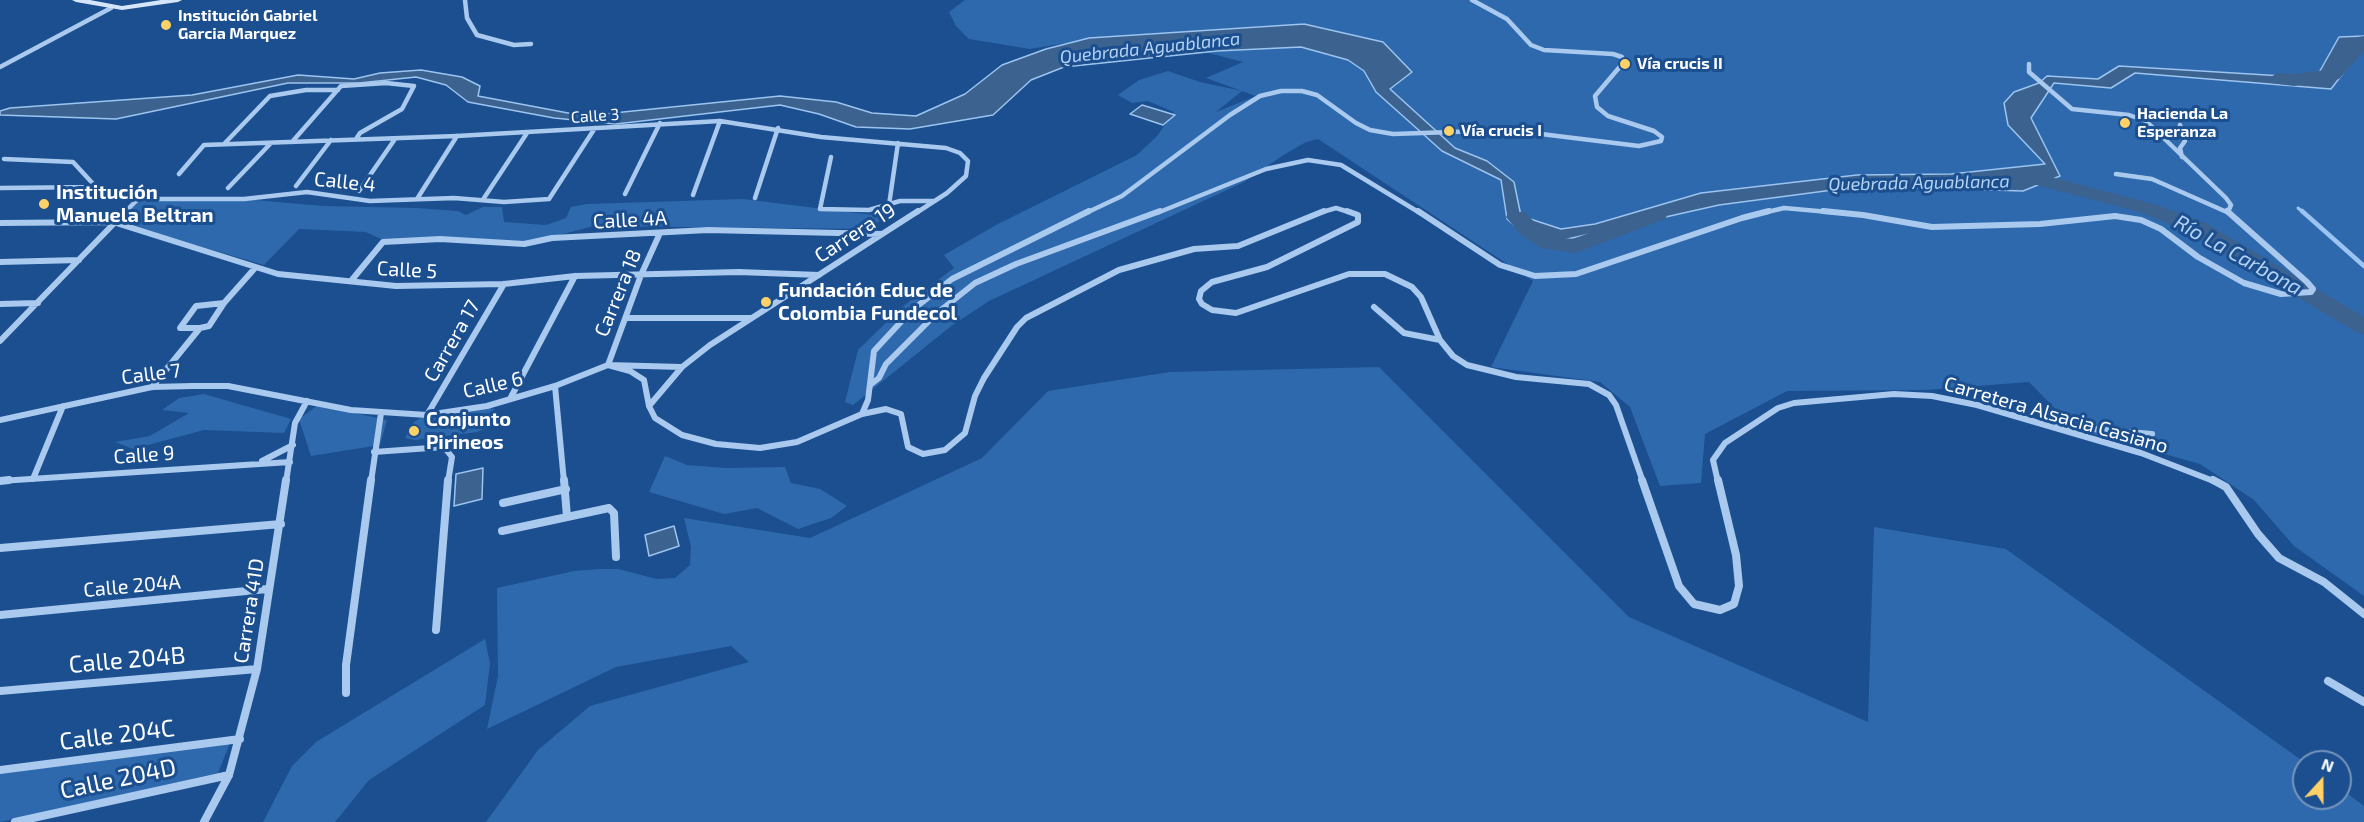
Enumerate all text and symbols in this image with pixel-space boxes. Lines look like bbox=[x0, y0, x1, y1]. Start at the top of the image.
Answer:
place label: Institución Gabriel Garcia Marquez bbox=[178, 6, 317, 44]
marker: Institución Gabriel Garcia Marquez bbox=[159, 18, 173, 32]
water label: Quebrada Aguablanca bbox=[1059, 28, 1241, 68]
place label: Vía crucis II bbox=[1637, 54, 1723, 74]
marker: Vía crucis II bbox=[1618, 57, 1632, 71]
place label: Hacienda La Esperanza bbox=[2137, 104, 2228, 142]
street label: Calle 3 bbox=[570, 105, 620, 127]
marker: Hacienda La Esperanza bbox=[2118, 116, 2132, 130]
place label: Vía crucis I bbox=[1461, 121, 1542, 141]
marker: Vía crucis I bbox=[1442, 124, 1456, 138]
street label: Calle 4 bbox=[313, 167, 377, 197]
water label: Quebrada Aguablanca bbox=[1828, 171, 2010, 195]
place label: Institución Manuela Beltran bbox=[56, 180, 214, 227]
marker: Institución Manuela Beltran bbox=[37, 197, 51, 211]
street label: Carrera 19 bbox=[810, 198, 900, 268]
street label: Calle 4A bbox=[592, 206, 668, 234]
water label: Río La Carbona bbox=[2170, 209, 2306, 301]
street label: Carrera 18 bbox=[590, 246, 646, 340]
street label: Calle 5 bbox=[376, 256, 438, 284]
place label: Fundación Educ de Colombia Fundecol bbox=[778, 278, 957, 325]
marker: Fundación Educ de Colombia Fundecol bbox=[759, 295, 773, 309]
street label: Carrera 17 bbox=[419, 296, 485, 386]
street label: Calle 7 bbox=[120, 358, 182, 390]
street label: Calle 6 bbox=[461, 366, 525, 404]
street label: Carretera Alsacia Casiano bbox=[1941, 372, 2171, 458]
place label: Conjunto Pirineos bbox=[426, 407, 511, 454]
marker: Conjunto Pirineos bbox=[407, 424, 421, 438]
street label: Calle 9 bbox=[113, 441, 175, 469]
street label: Carrera 41D bbox=[229, 557, 269, 665]
street label: Calle 204A bbox=[82, 570, 182, 602]
street label: Calle 204B bbox=[67, 641, 187, 679]
street label: Calle 204C bbox=[58, 714, 176, 756]
north arrow bbox=[2292, 750, 2352, 810]
street label: Calle 204D bbox=[57, 753, 179, 805]
text: N bbox=[2319, 754, 2337, 776]

